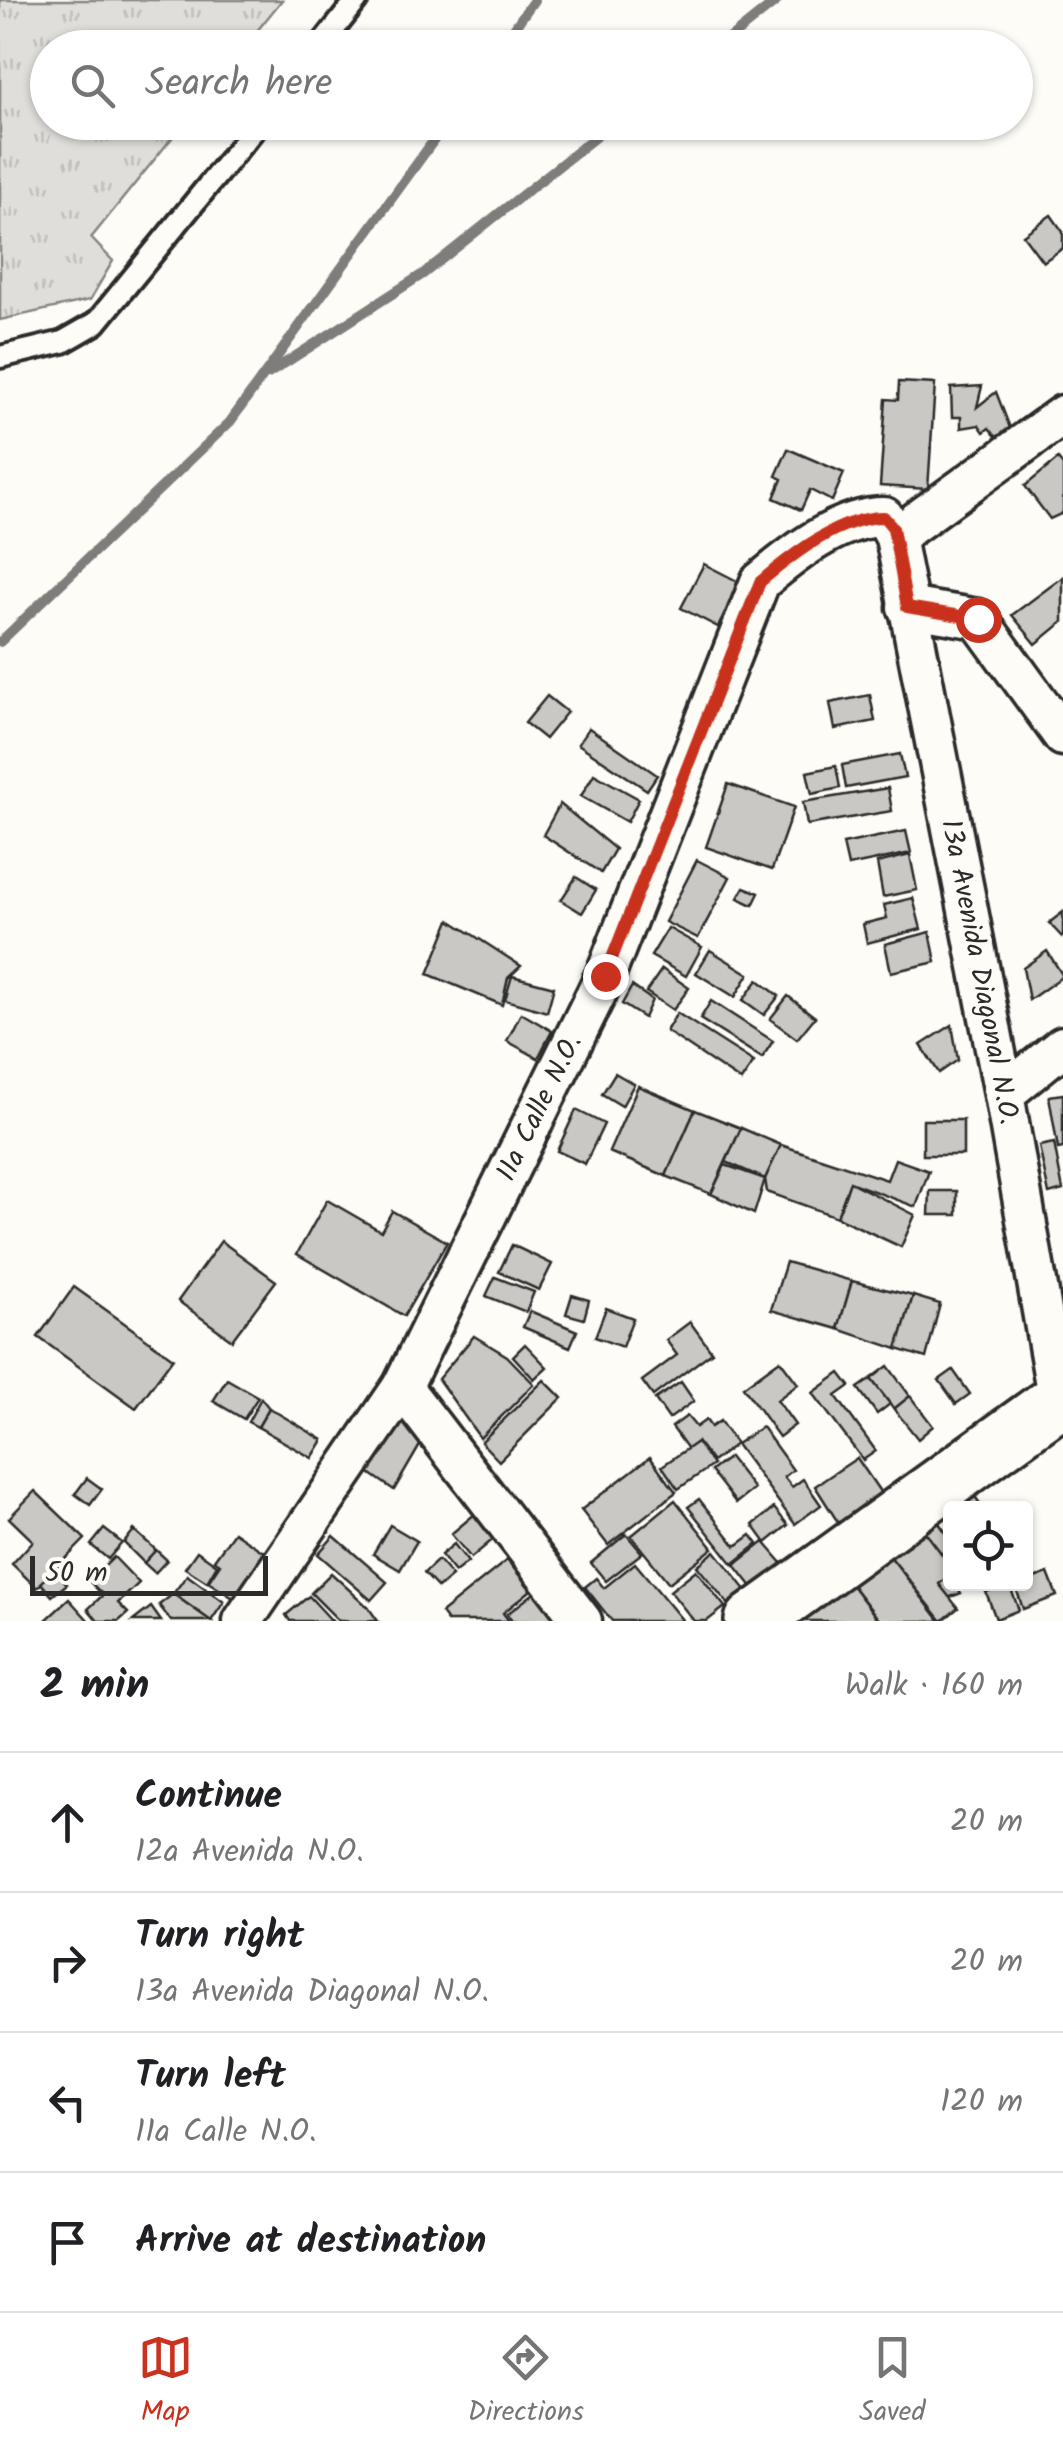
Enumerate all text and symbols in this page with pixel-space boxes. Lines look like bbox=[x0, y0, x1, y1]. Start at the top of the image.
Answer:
search box bbox=[30, 30, 1033, 140]
text: Search here bbox=[145, 55, 332, 115]
icon: search bbox=[65, 58, 120, 113]
route start bbox=[956, 597, 1002, 643]
street label: 13a Avenida Diagonal N.O. bbox=[927, 816, 1031, 1128]
route end bbox=[583, 954, 629, 1000]
street label: 11a Calle N.O. bbox=[485, 1027, 595, 1189]
map controls bbox=[943, 1501, 1033, 1591]
button: locate bbox=[943, 1501, 1033, 1591]
scale bar bbox=[30, 1551, 268, 1596]
text: 50 m bbox=[45, 1551, 108, 1596]
text: 2 min bbox=[40, 1653, 149, 1720]
text: Walk · 160 m bbox=[845, 1661, 1023, 1712]
text: Continue bbox=[135, 1767, 282, 1827]
icon: ahead bbox=[40, 1795, 95, 1850]
text: 20 m bbox=[950, 1797, 1023, 1848]
text: 12a Avenida N.O. bbox=[135, 1827, 364, 1878]
text: Turn right bbox=[135, 1907, 304, 1967]
icon: right bbox=[40, 1935, 95, 1990]
text: 20 m bbox=[950, 1937, 1023, 1988]
text: 13a Avenida Diagonal N.O. bbox=[135, 1967, 489, 2018]
text: Turn left bbox=[135, 2047, 286, 2107]
icon: left bbox=[40, 2075, 95, 2130]
text: 120 m bbox=[940, 2077, 1023, 2128]
text: 11a Calle N.O. bbox=[135, 2107, 316, 2158]
text: Arrive at destination bbox=[135, 2212, 486, 2272]
icon: arrive bbox=[40, 2215, 95, 2270]
tab: Map bbox=[138, 2330, 193, 2435]
tab: Directions bbox=[468, 2330, 584, 2435]
tab: Saved bbox=[859, 2330, 925, 2435]

